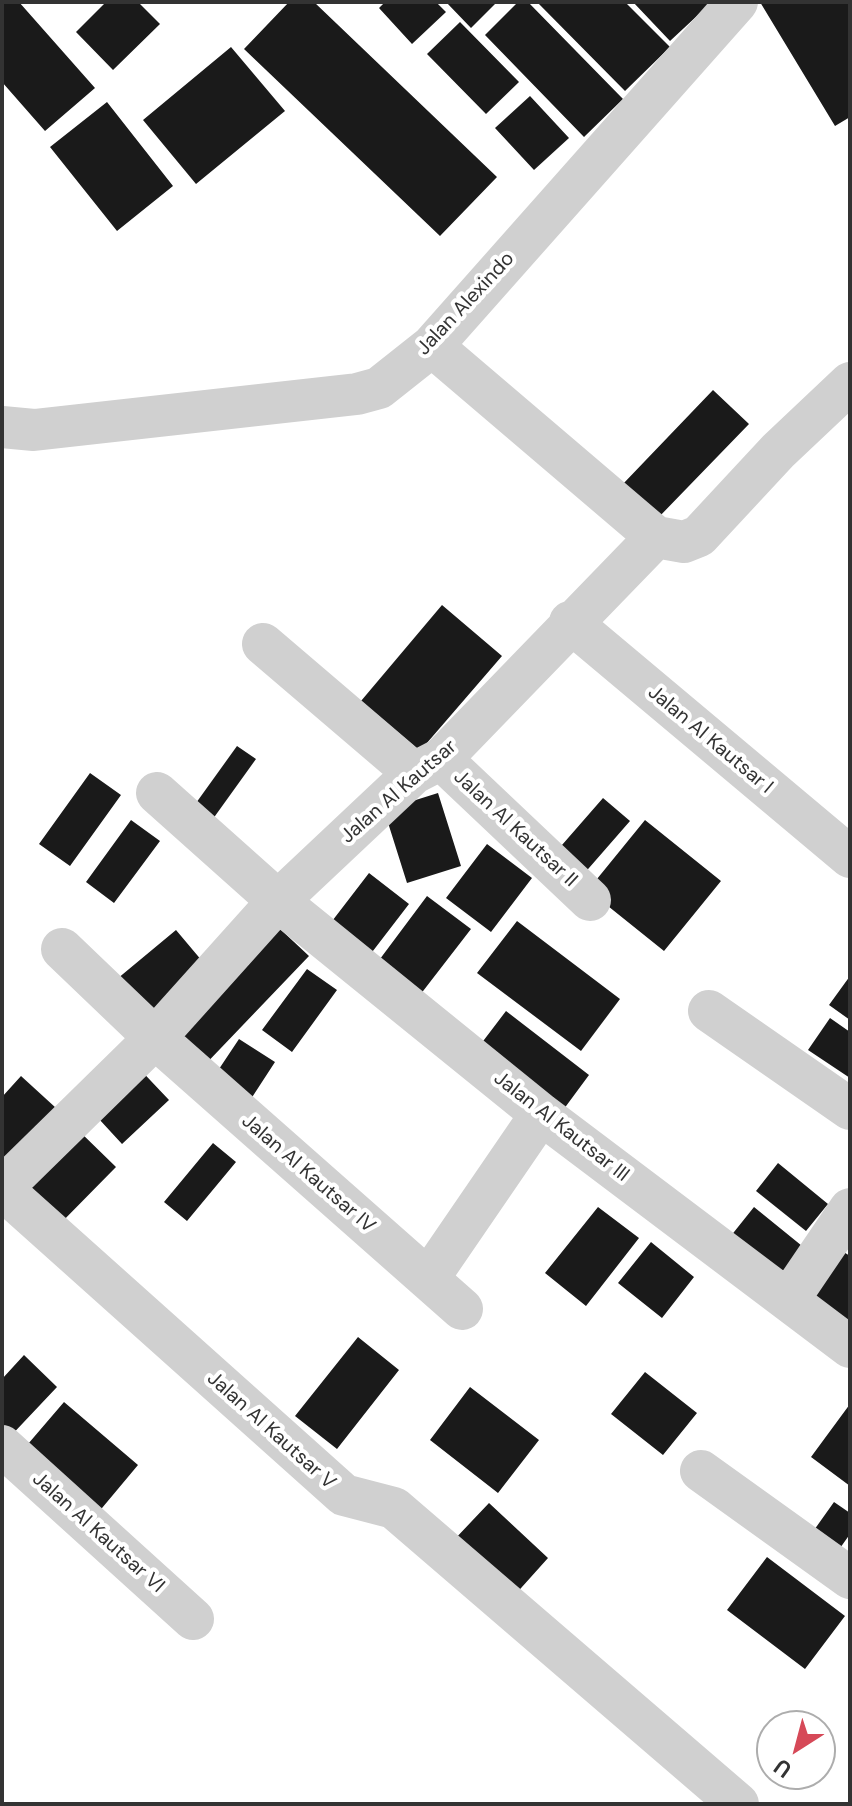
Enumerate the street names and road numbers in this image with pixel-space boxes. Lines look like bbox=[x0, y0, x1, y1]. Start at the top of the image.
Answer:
street label: Jalan Alexindo bbox=[412, 247, 520, 361]
street label: Jalan Al Kautsar I bbox=[643, 681, 777, 799]
street label: Jalan Al Kautsar bbox=[336, 735, 462, 849]
street label: Jalan Al Kautsar II bbox=[448, 765, 582, 893]
street label: Jalan Al Kautsar III bbox=[489, 1067, 633, 1187]
street label: Jalan Al Kautsar IV bbox=[236, 1109, 380, 1239]
street label: Jalan Al Kautsar V bbox=[202, 1367, 340, 1495]
street label: Jalan Al Kautsar VI bbox=[27, 1467, 169, 1599]

